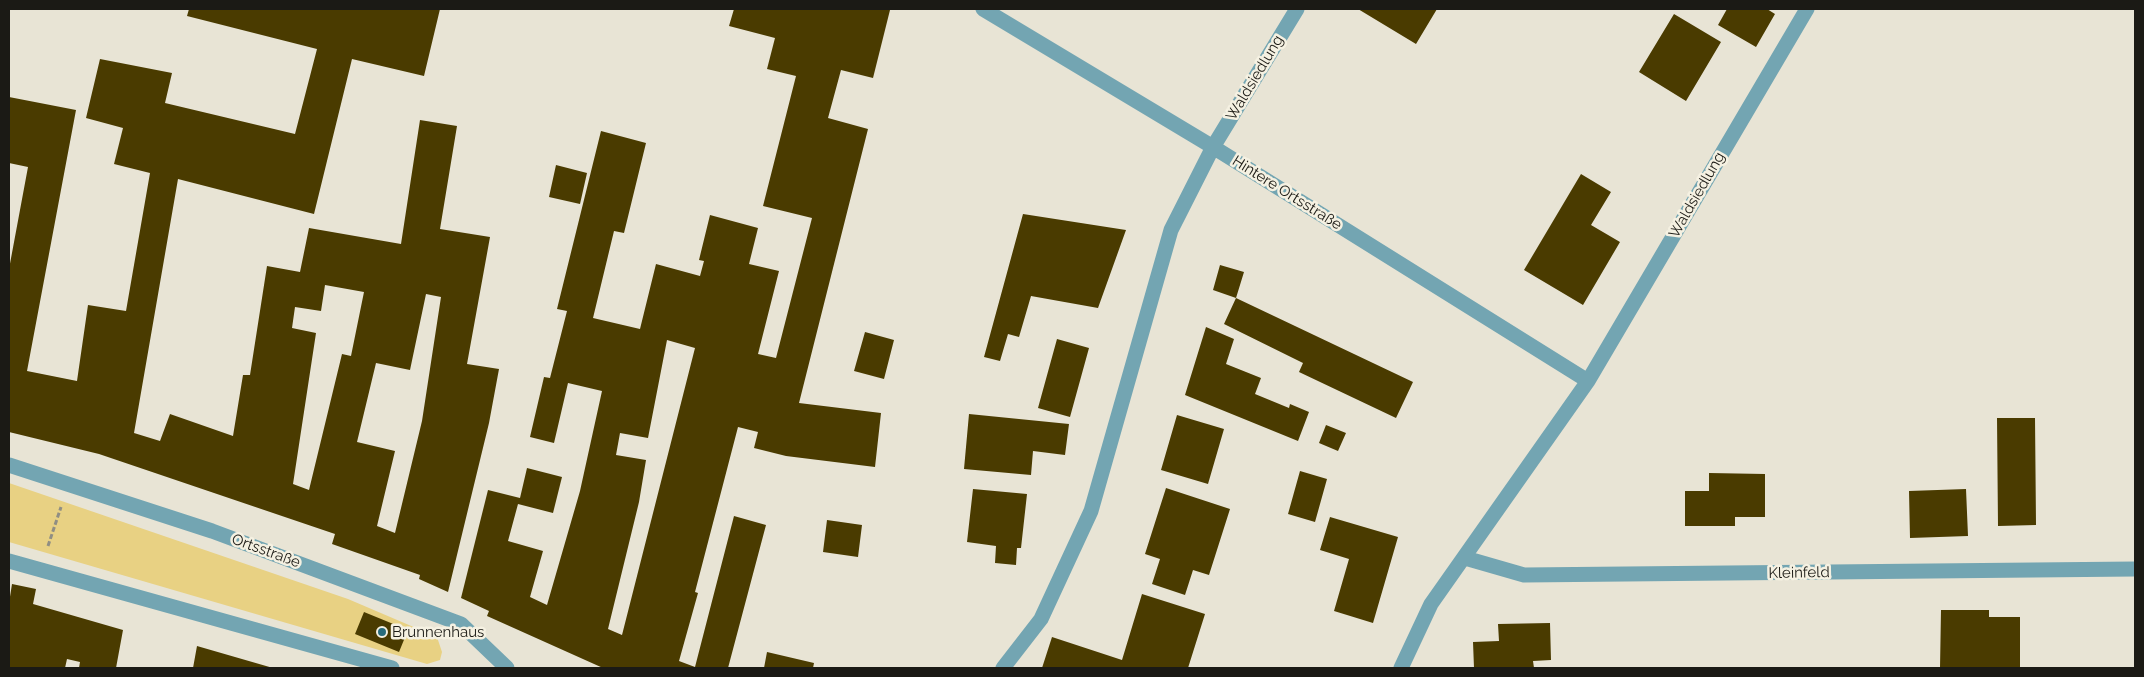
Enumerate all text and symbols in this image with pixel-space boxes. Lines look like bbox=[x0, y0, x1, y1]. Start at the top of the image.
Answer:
street label: Waldsiedlung bbox=[1223, 32, 1287, 124]
street label: Waldsiedlung bbox=[1665, 149, 1729, 241]
street label: Hintere Ortsstraße bbox=[1229, 152, 1345, 234]
street label: Ortsstraße bbox=[229, 530, 303, 572]
street label: Kleinfeld bbox=[1768, 563, 1830, 583]
place label: Brunnenhaus bbox=[392, 623, 484, 641]
marker: Brunnenhaus bbox=[376, 626, 388, 638]

